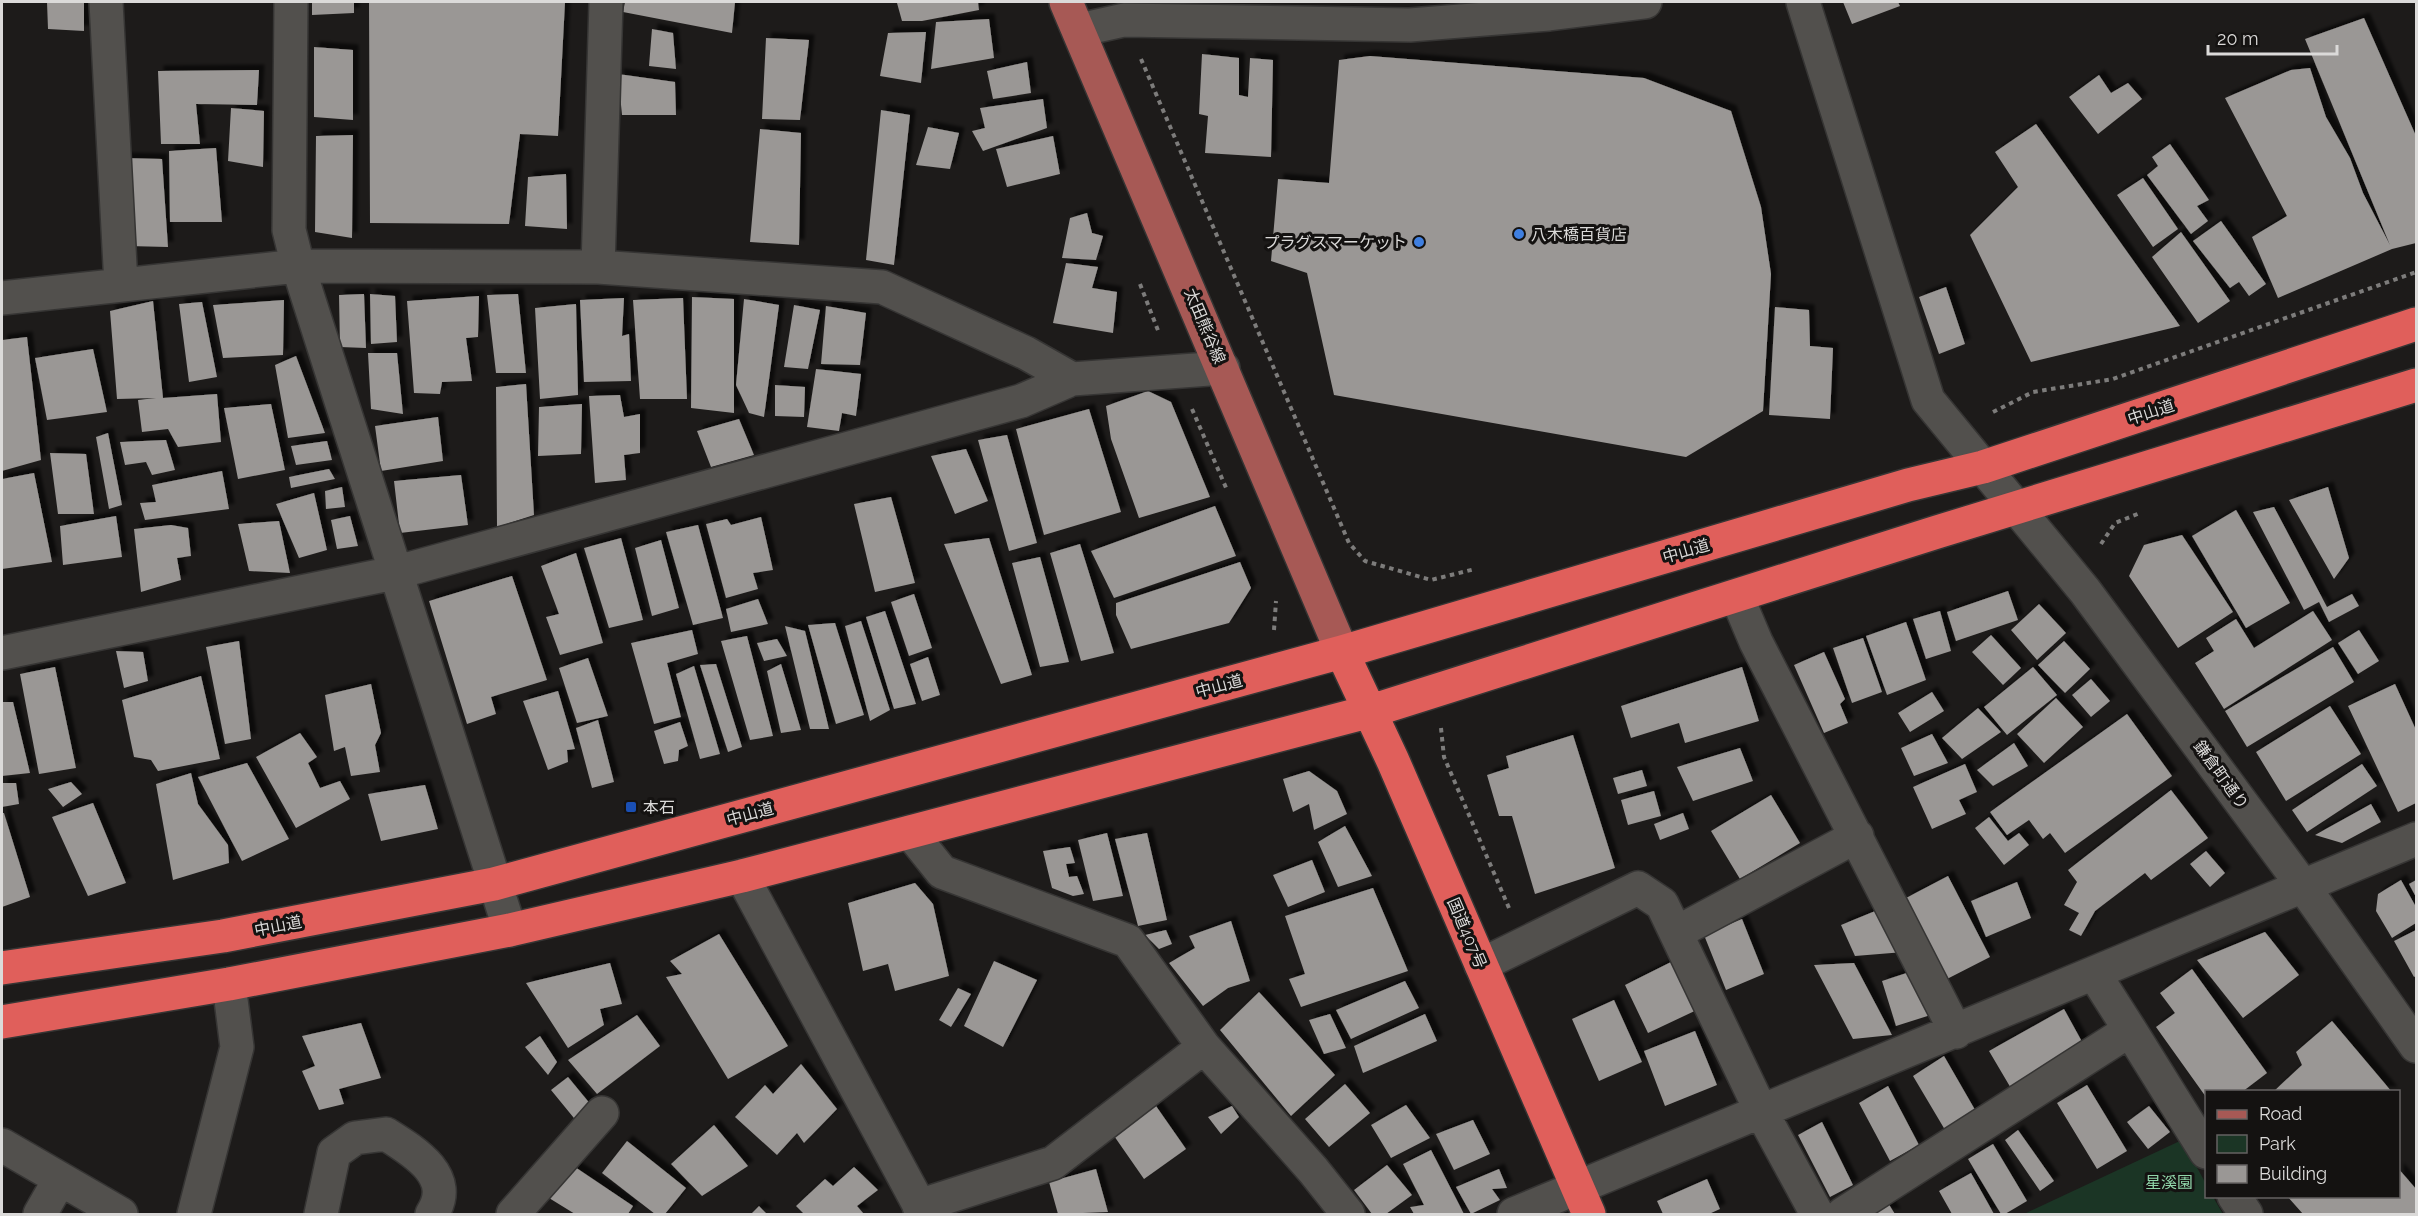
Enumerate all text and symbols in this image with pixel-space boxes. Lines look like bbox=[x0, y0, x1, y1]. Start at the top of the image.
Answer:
scale bar bbox=[2208, 18, 2337, 56]
text: 20 m bbox=[2217, 28, 2259, 49]
place label: 八木橋百貨店 bbox=[1531, 225, 1627, 244]
marker: 八木橋百貨店 bbox=[1512, 227, 1526, 241]
place label: プラグスマーケット bbox=[1263, 233, 1407, 252]
marker: プラグスマーケット bbox=[1412, 235, 1426, 249]
street label: 太田熊谷線 bbox=[1181, 285, 1229, 367]
street label: 中山道 bbox=[2125, 396, 2177, 428]
street label: 中山道 bbox=[1660, 535, 1712, 567]
street label: 中山道 bbox=[1193, 671, 1245, 701]
street label: 鎌倉町通り bbox=[2190, 737, 2252, 813]
place label: 本石 bbox=[643, 798, 675, 817]
street label: 中山道 bbox=[724, 799, 776, 829]
marker: 本石 bbox=[624, 800, 638, 814]
street label: 国道407号 bbox=[1444, 895, 1490, 971]
street label: 中山道 bbox=[253, 912, 303, 940]
legend bbox=[2205, 1090, 2400, 1198]
text: Road bbox=[2259, 1103, 2302, 1124]
text: Park bbox=[2259, 1133, 2296, 1154]
text: Building bbox=[2259, 1163, 2327, 1184]
park label: 星溪園 bbox=[2145, 1173, 2193, 1192]

